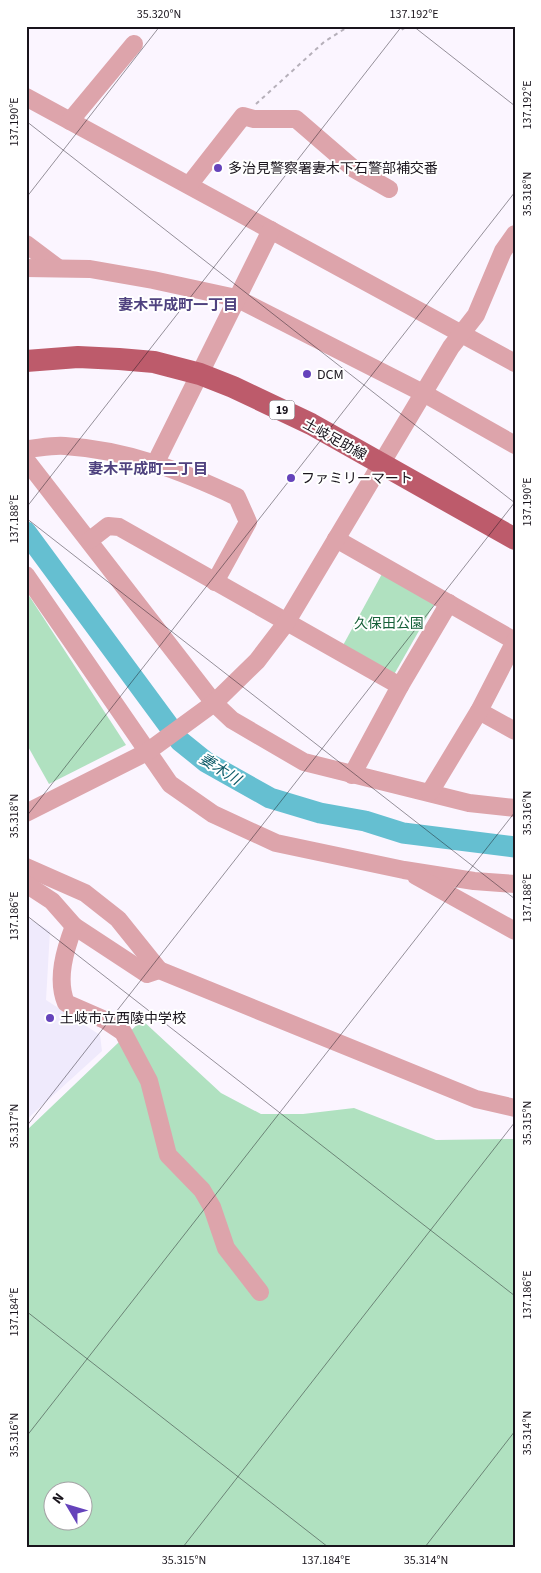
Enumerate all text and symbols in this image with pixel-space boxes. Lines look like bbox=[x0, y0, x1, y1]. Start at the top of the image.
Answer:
text: 35.320°N bbox=[137, 6, 181, 23]
text: 137.192°E bbox=[389, 6, 439, 23]
text: 137.192°E bbox=[519, 80, 536, 130]
text: 137.190°E bbox=[6, 97, 23, 147]
place label: 多治見警察署妻木下石警部補交番 bbox=[228, 159, 438, 179]
marker: 多治見警察署妻木下石警部補交番 bbox=[212, 162, 224, 174]
text: 35.318°N bbox=[519, 172, 536, 216]
district label: 妻木平成町一丁目 bbox=[118, 295, 238, 316]
place label: DCM bbox=[317, 365, 344, 385]
marker: DCM bbox=[301, 368, 313, 380]
road number: 19 bbox=[270, 400, 294, 420]
street label: 土岐足助線 bbox=[299, 414, 370, 466]
district label: 妻木平成町二丁目 bbox=[88, 459, 208, 480]
place label: ファミリーマート bbox=[301, 469, 413, 489]
marker: ファミリーマート bbox=[285, 472, 297, 484]
text: 137.190°E bbox=[519, 477, 536, 527]
text: 137.188°E bbox=[6, 494, 23, 544]
park label: 久保田公園 bbox=[354, 614, 424, 634]
water label: 妻木川 bbox=[195, 749, 246, 791]
text: 35.316°N bbox=[519, 791, 536, 835]
text: 35.318°N bbox=[6, 794, 23, 838]
text: 137.188°E bbox=[519, 873, 536, 923]
text: 137.186°E bbox=[6, 891, 23, 941]
place label: 土岐市立西陵中学校 bbox=[60, 1009, 186, 1029]
marker: 土岐市立西陵中学校 bbox=[44, 1012, 56, 1024]
text: 35.315°N bbox=[519, 1101, 536, 1145]
text: 35.317°N bbox=[6, 1104, 23, 1148]
text: 137.186°E bbox=[519, 1270, 536, 1320]
text: 137.184°E bbox=[6, 1287, 23, 1337]
text: 35.314°N bbox=[519, 1411, 536, 1455]
text: 35.316°N bbox=[6, 1413, 23, 1457]
north arrow bbox=[42, 1480, 92, 1530]
text: N bbox=[48, 1489, 69, 1508]
text: 35.315°N bbox=[162, 1552, 206, 1569]
text: 137.184°E bbox=[301, 1552, 351, 1569]
text: 35.314°N bbox=[404, 1552, 448, 1569]

